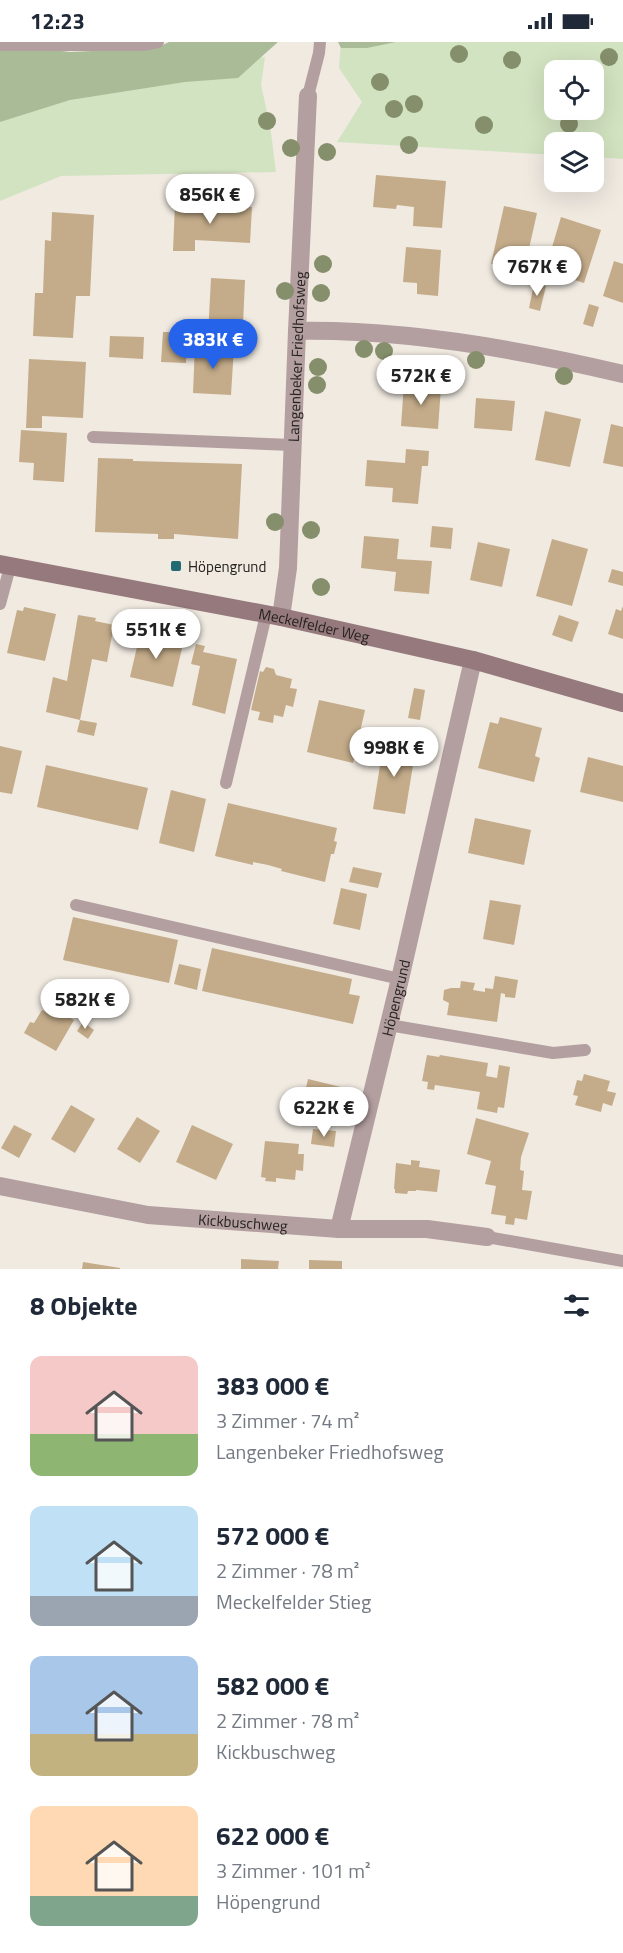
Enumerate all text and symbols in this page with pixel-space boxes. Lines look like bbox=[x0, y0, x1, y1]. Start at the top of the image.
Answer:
text: 12:23 bbox=[30, 4, 85, 38]
map controls bbox=[544, 60, 604, 192]
button: locate bbox=[544, 60, 604, 120]
button: layers bbox=[544, 132, 604, 192]
pin: 856K € bbox=[161, 174, 259, 225]
text: 856K € bbox=[179, 178, 241, 209]
pin: 767K € bbox=[488, 246, 586, 297]
text: 767K € bbox=[506, 250, 568, 281]
street label: Langenbeker Friedhofsweg bbox=[281, 271, 311, 442]
pin: 383K € bbox=[164, 319, 262, 370]
text: 383K € bbox=[182, 323, 244, 354]
pin: 572K € bbox=[372, 355, 470, 406]
text: 572K € bbox=[390, 359, 452, 390]
place label: Höpengrund bbox=[188, 555, 266, 578]
marker: Höpengrund bbox=[169, 559, 183, 573]
street label: Meckelfelder Weg bbox=[257, 602, 372, 648]
pin: 551K € bbox=[107, 609, 205, 660]
text: 551K € bbox=[125, 613, 187, 644]
pin: 998K € bbox=[345, 727, 443, 778]
text: 998K € bbox=[363, 731, 425, 762]
street label: Höpengrund bbox=[375, 957, 416, 1039]
pin: 582K € bbox=[36, 979, 134, 1030]
text: 582K € bbox=[54, 983, 116, 1014]
pin: 622K € bbox=[275, 1087, 373, 1138]
text: 622K € bbox=[293, 1091, 355, 1122]
street label: Kickbuschweg bbox=[197, 1207, 289, 1237]
text: 8 Objekte bbox=[30, 1286, 137, 1325]
icon: filters bbox=[560, 1289, 593, 1322]
text: 383 000 € bbox=[216, 1366, 329, 1405]
icon: home bbox=[78, 1380, 150, 1452]
text: 3 Zimmer · 74 m² bbox=[216, 1405, 359, 1436]
text: Langenbeker Friedhofsweg bbox=[216, 1436, 444, 1467]
text: 572 000 € bbox=[216, 1516, 329, 1555]
icon: home bbox=[78, 1530, 150, 1602]
text: 2 Zimmer · 78 m² bbox=[216, 1555, 359, 1586]
text: Meckelfelder Stieg bbox=[216, 1586, 371, 1617]
text: 582 000 € bbox=[216, 1666, 329, 1705]
icon: home bbox=[78, 1680, 150, 1752]
text: 2 Zimmer · 78 m² bbox=[216, 1705, 359, 1736]
text: Kickbuschweg bbox=[216, 1736, 335, 1767]
text: 622 000 € bbox=[216, 1816, 329, 1855]
icon: home bbox=[78, 1830, 150, 1902]
text: 3 Zimmer · 101 m² bbox=[216, 1855, 371, 1886]
text: Höpengrund bbox=[216, 1886, 320, 1917]

